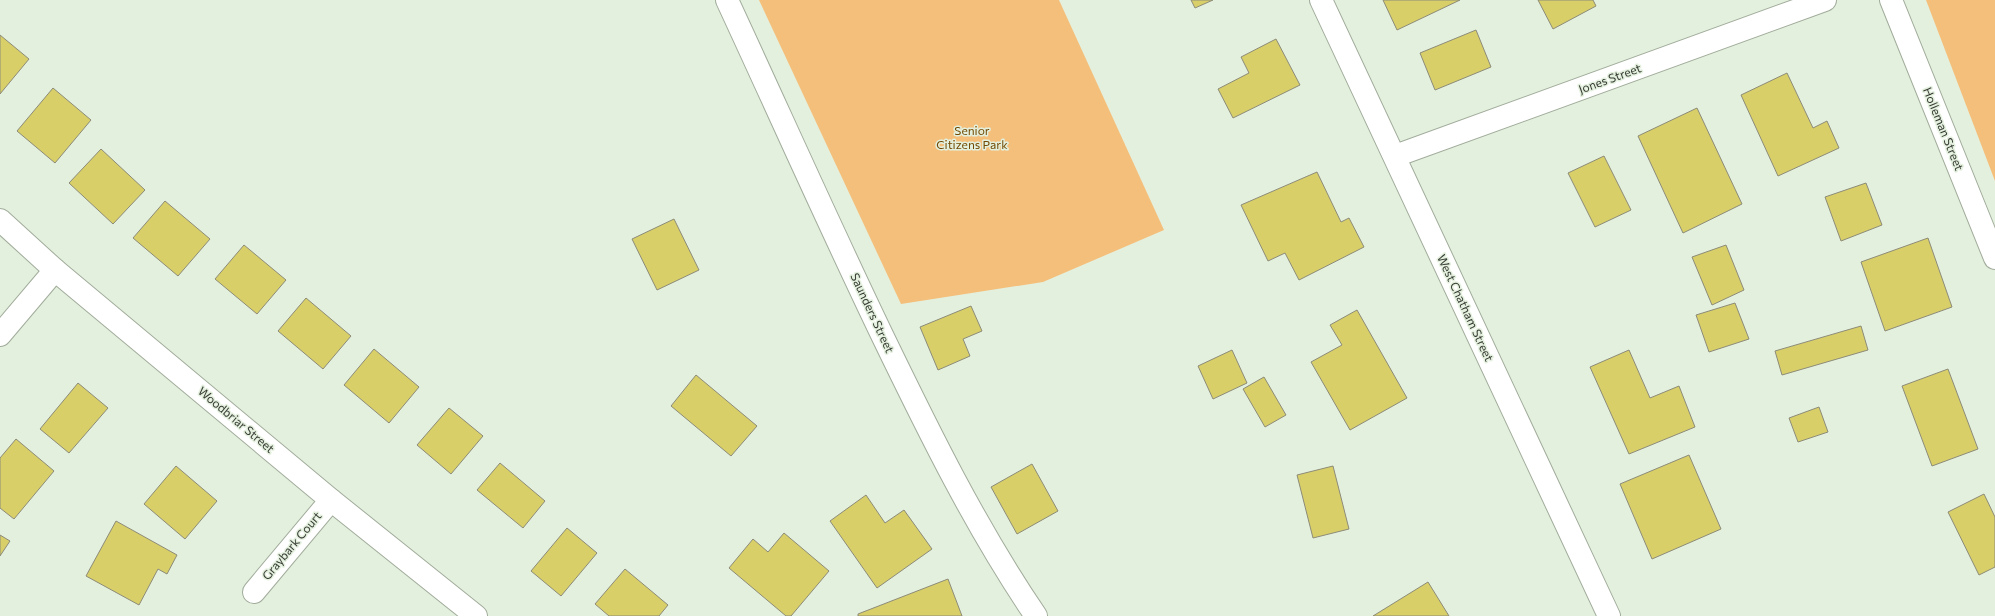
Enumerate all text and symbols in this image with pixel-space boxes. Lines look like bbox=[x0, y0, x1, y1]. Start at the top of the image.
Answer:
street label: Jones Street bbox=[1576, 60, 1643, 97]
street label: Holleman Street bbox=[1921, 85, 1967, 172]
park label: Senior Citizens Park bbox=[936, 123, 1008, 151]
street label: West Chatham Street bbox=[1435, 252, 1497, 363]
street label: Saunders Street bbox=[848, 270, 898, 355]
street label: Woodbriar Street bbox=[196, 383, 278, 455]
street label: Graybark Court bbox=[259, 508, 324, 582]

